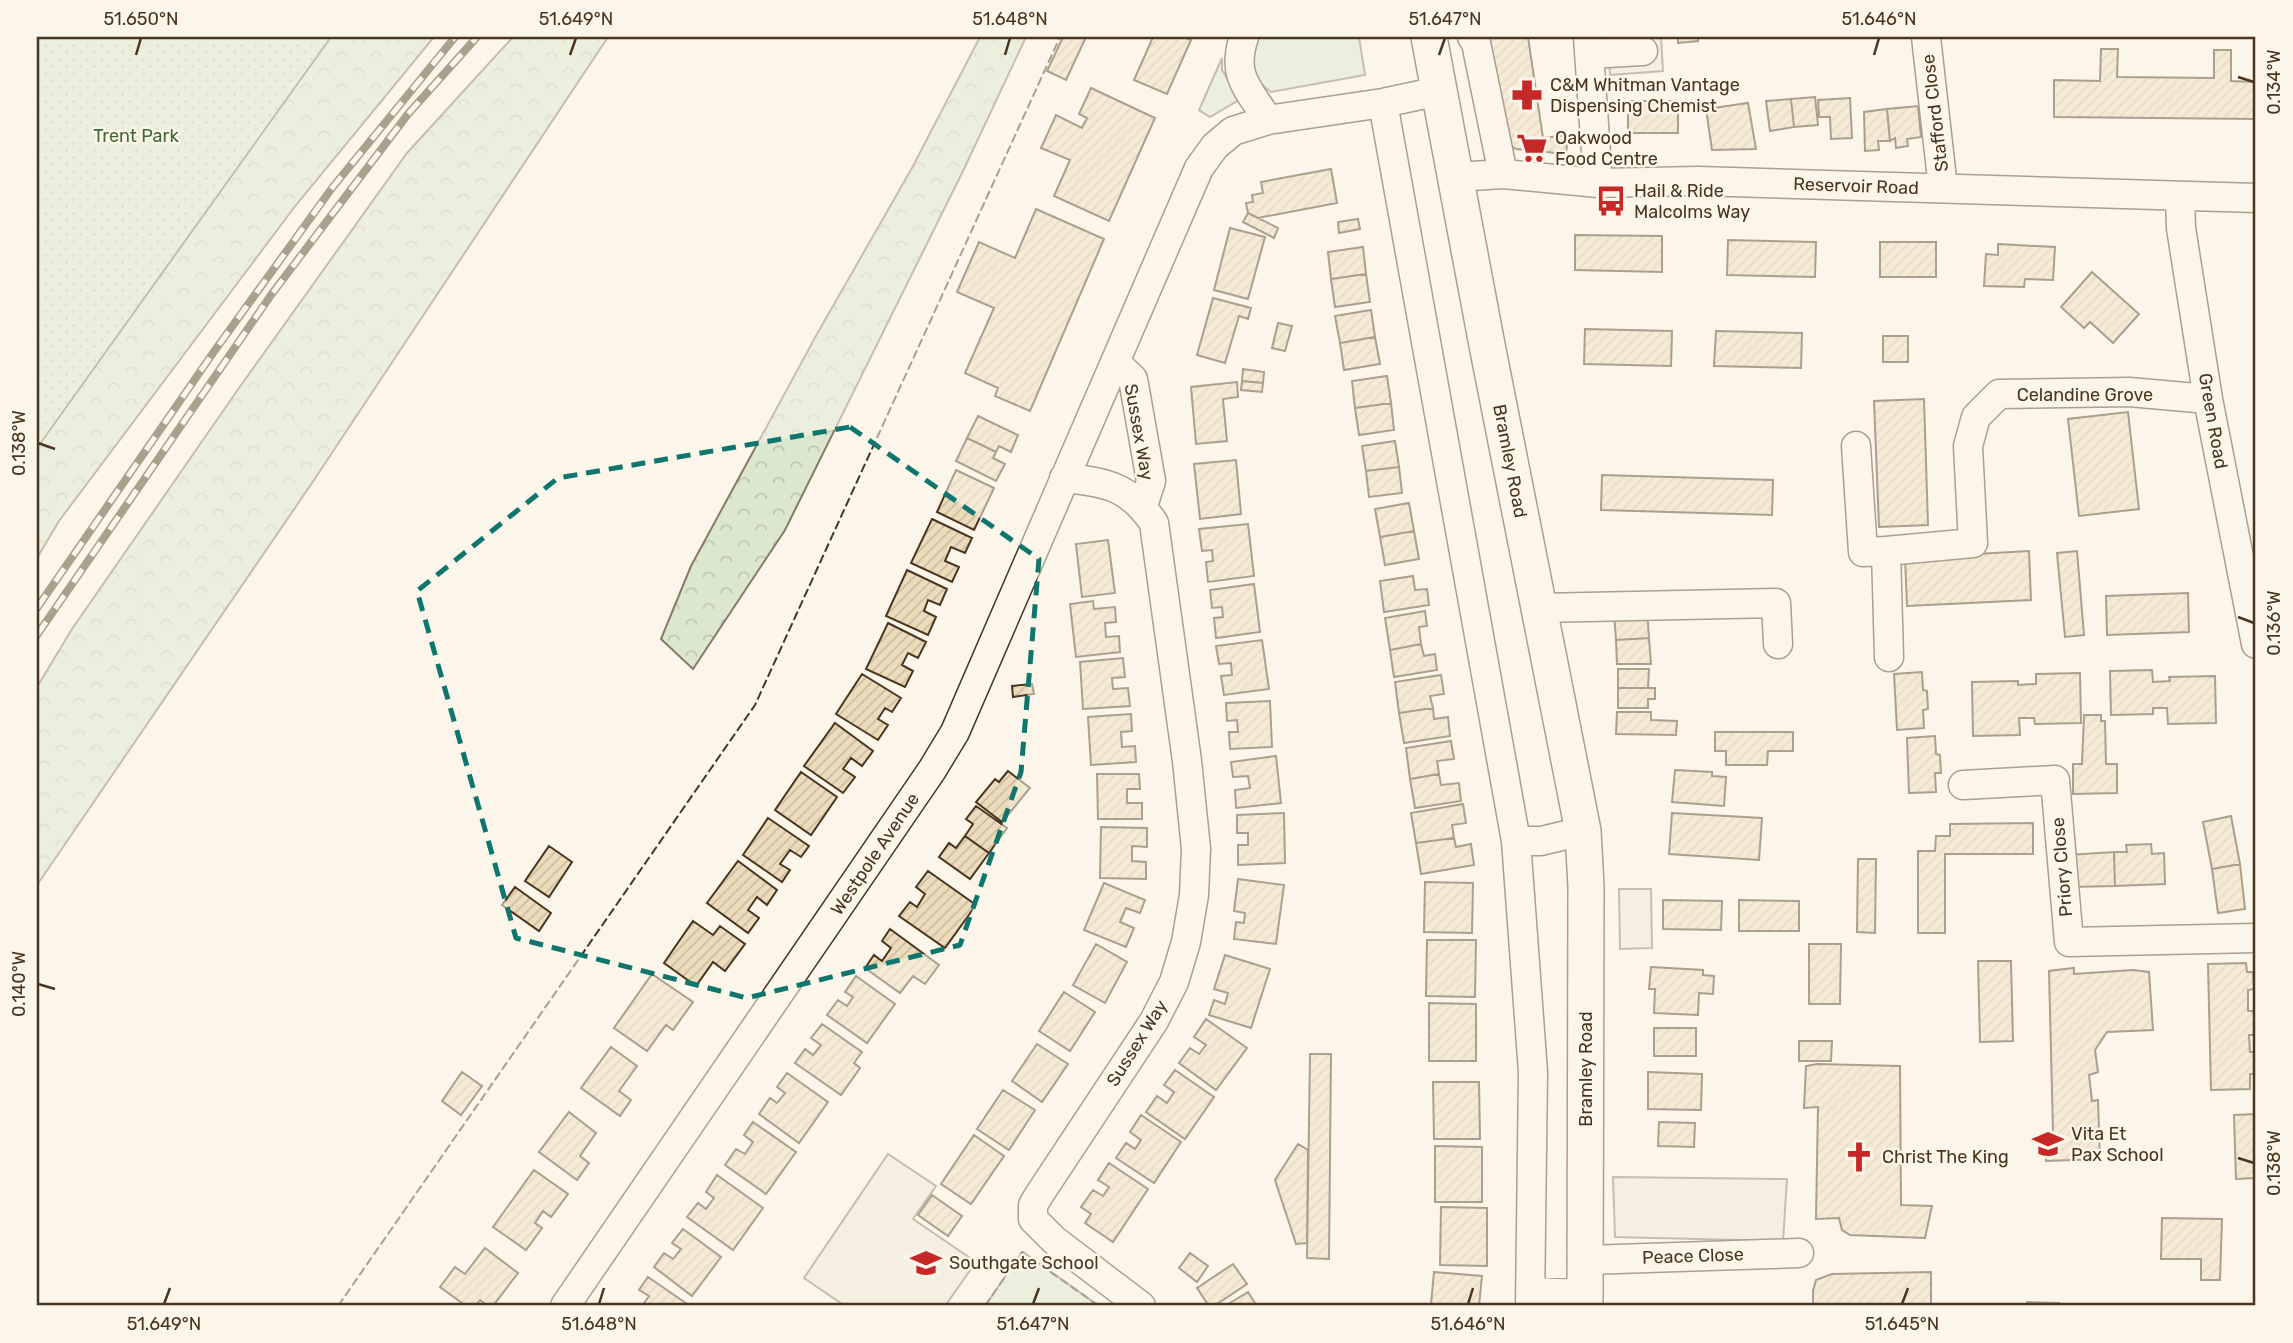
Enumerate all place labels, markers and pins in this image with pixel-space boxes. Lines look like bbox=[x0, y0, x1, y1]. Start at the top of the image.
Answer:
place label: C&M Whitman Vantage Dispensing Chemist bbox=[1550, 74, 1740, 117]
pharmacy icon: C&M Whitman Vantage Dispensing Chemist bbox=[1510, 78, 1544, 112]
place label: Oakwood Food Centre bbox=[1555, 127, 1658, 170]
supermarket icon: Oakwood Food Centre bbox=[1515, 131, 1549, 165]
place label: Hail & Ride Malcolms Way bbox=[1634, 180, 1750, 223]
bus stop icon: Hail & Ride Malcolms Way bbox=[1594, 184, 1628, 218]
place label: Vita Et Pax School bbox=[2071, 1123, 2164, 1166]
school or university icon: Vita Et Pax School bbox=[2031, 1127, 2065, 1161]
church icon: Christ The King bbox=[1842, 1140, 1876, 1174]
place label: Christ The King bbox=[1882, 1146, 2009, 1168]
school or university icon: Southgate School bbox=[909, 1246, 943, 1280]
place label: Southgate School bbox=[949, 1252, 1099, 1274]

